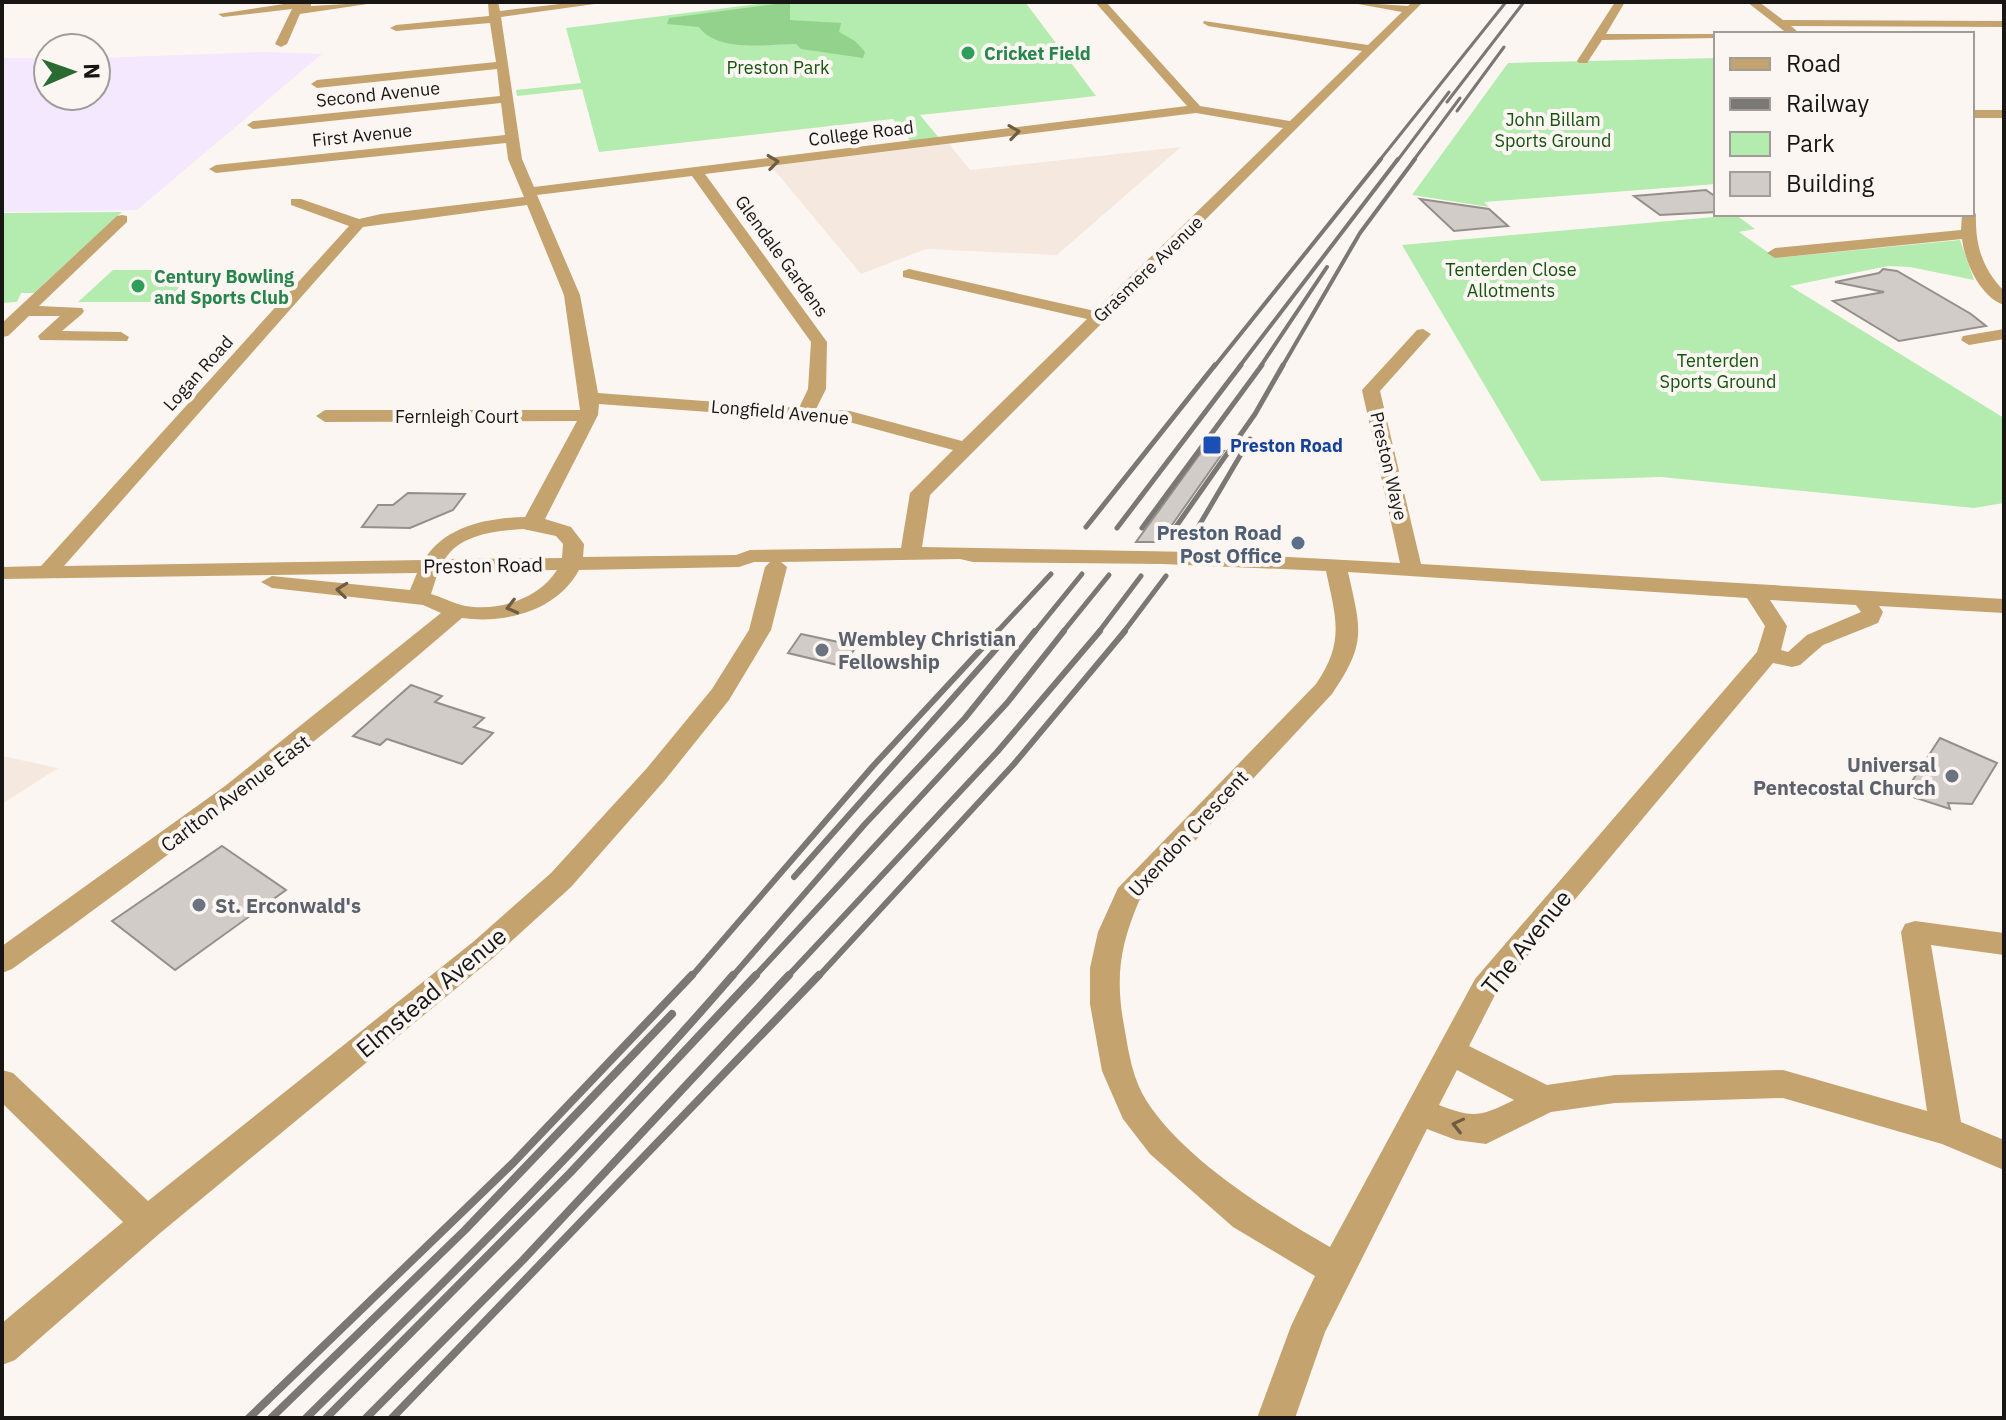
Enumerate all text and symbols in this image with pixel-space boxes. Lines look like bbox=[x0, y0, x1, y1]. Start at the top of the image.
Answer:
north arrow bbox=[32, 32, 112, 112]
legend bbox=[1714, 32, 1974, 216]
place label: Cricket Field bbox=[984, 42, 1091, 65]
marker: Cricket Field bbox=[959, 44, 977, 62]
text: Road bbox=[1786, 47, 1841, 79]
park label: Preston Park bbox=[727, 56, 830, 79]
text: N bbox=[78, 63, 107, 80]
street label: Second Avenue bbox=[315, 76, 441, 112]
text: Railway bbox=[1786, 87, 1869, 119]
park label: John Billam Sports Ground bbox=[1495, 108, 1611, 152]
street label: College Road bbox=[807, 115, 915, 151]
street label: First Avenue bbox=[311, 118, 413, 152]
one-way arrow bbox=[1007, 124, 1020, 141]
text: Park bbox=[1786, 127, 1835, 159]
one-way arrow bbox=[767, 154, 780, 171]
text: Building bbox=[1786, 167, 1874, 199]
street label: Glendale Gardens bbox=[730, 191, 834, 321]
street label: Grasmere Avenue bbox=[1088, 211, 1208, 327]
park label: Tenterden Close Allotments bbox=[1445, 258, 1577, 302]
place label: Century Bowling and Sports Club bbox=[154, 265, 294, 309]
marker: Century Bowling and Sports Club bbox=[129, 277, 147, 295]
street label: Logan Road bbox=[158, 330, 238, 416]
park label: Tenterden Sports Ground bbox=[1660, 349, 1776, 393]
street label: Longfield Avenue bbox=[710, 395, 850, 429]
street label: Fernleigh Court bbox=[395, 405, 519, 428]
street label: Preston Waye bbox=[1365, 409, 1413, 523]
marker: Preston Road bbox=[1201, 434, 1223, 456]
place label: Preston Road bbox=[1230, 434, 1343, 457]
place label: Preston Road Post Office bbox=[1156, 519, 1282, 569]
marker: Preston Road Post Office bbox=[1289, 534, 1307, 552]
street label: Preston Road bbox=[423, 550, 543, 580]
one-way arrow bbox=[335, 581, 348, 598]
one-way arrow bbox=[506, 598, 520, 615]
place label: Wembley Christian Fellowship bbox=[838, 625, 1016, 675]
marker: Wembley Christian Fellowship bbox=[813, 641, 831, 659]
street label: Carlton Avenue East bbox=[155, 728, 315, 858]
place label: Universal Pentecostal Church bbox=[1753, 751, 1936, 801]
street label: Uxendon Crescent bbox=[1122, 764, 1254, 902]
marker: Universal Pentecostal Church bbox=[1943, 767, 1961, 785]
street label: The Avenue bbox=[1474, 883, 1578, 1001]
place label: St. Erconwald's bbox=[215, 892, 361, 919]
marker: St. Erconwald's bbox=[190, 896, 208, 914]
street label: Elmstead Avenue bbox=[349, 920, 513, 1064]
one-way arrow bbox=[1452, 1117, 1466, 1134]

